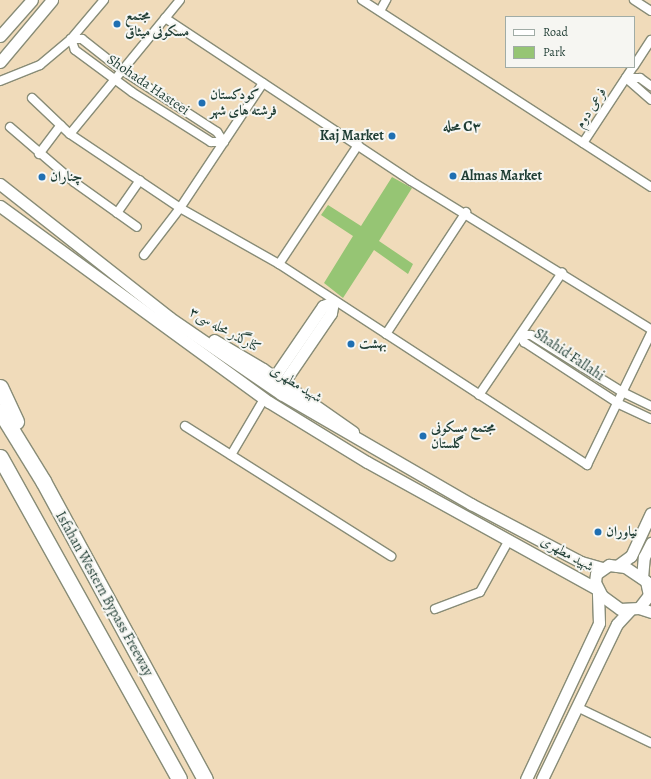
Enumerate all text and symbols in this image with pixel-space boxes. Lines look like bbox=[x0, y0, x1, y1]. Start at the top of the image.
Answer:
place label: مجتمع مسکونی میثاق bbox=[125, 8, 189, 40]
legend bbox=[505, 16, 635, 68]
marker: مجتمع مسکونی میثاق bbox=[112, 19, 122, 29]
text: Road bbox=[543, 24, 568, 40]
text: Park bbox=[543, 44, 566, 60]
street label: Shohada Hasteei bbox=[103, 51, 193, 119]
street label: فرعی دوم bbox=[572, 85, 610, 131]
place label: کودکستان فرشته های شهر bbox=[210, 87, 277, 120]
marker: کودکستان فرشته های شهر bbox=[197, 98, 207, 108]
district label: محله C۳ bbox=[443, 118, 481, 136]
place label: Kaj Market bbox=[320, 128, 384, 144]
marker: Kaj Market bbox=[387, 131, 397, 141]
place label: Almas Market bbox=[461, 168, 542, 184]
place label: چناران bbox=[50, 169, 82, 185]
marker: Almas Market bbox=[448, 171, 458, 181]
marker: چناران bbox=[37, 172, 47, 182]
street label: کنارگذر محله سی۳ bbox=[186, 304, 264, 356]
street label: Shahid Fallahi bbox=[531, 325, 607, 385]
place label: بهشت bbox=[359, 336, 387, 352]
marker: بهشت bbox=[346, 339, 356, 349]
street label: شهید مطهری bbox=[267, 361, 325, 407]
place label: مجتمع مسکونی گلستان bbox=[431, 420, 495, 452]
marker: مجتمع مسکونی گلستان bbox=[418, 431, 428, 441]
street label: Isfahan Western Bypass Freeway bbox=[52, 509, 156, 679]
place label: نیاوران bbox=[606, 524, 638, 540]
marker: نیاوران bbox=[593, 527, 603, 537]
street label: شهید مطهری bbox=[537, 533, 597, 575]

